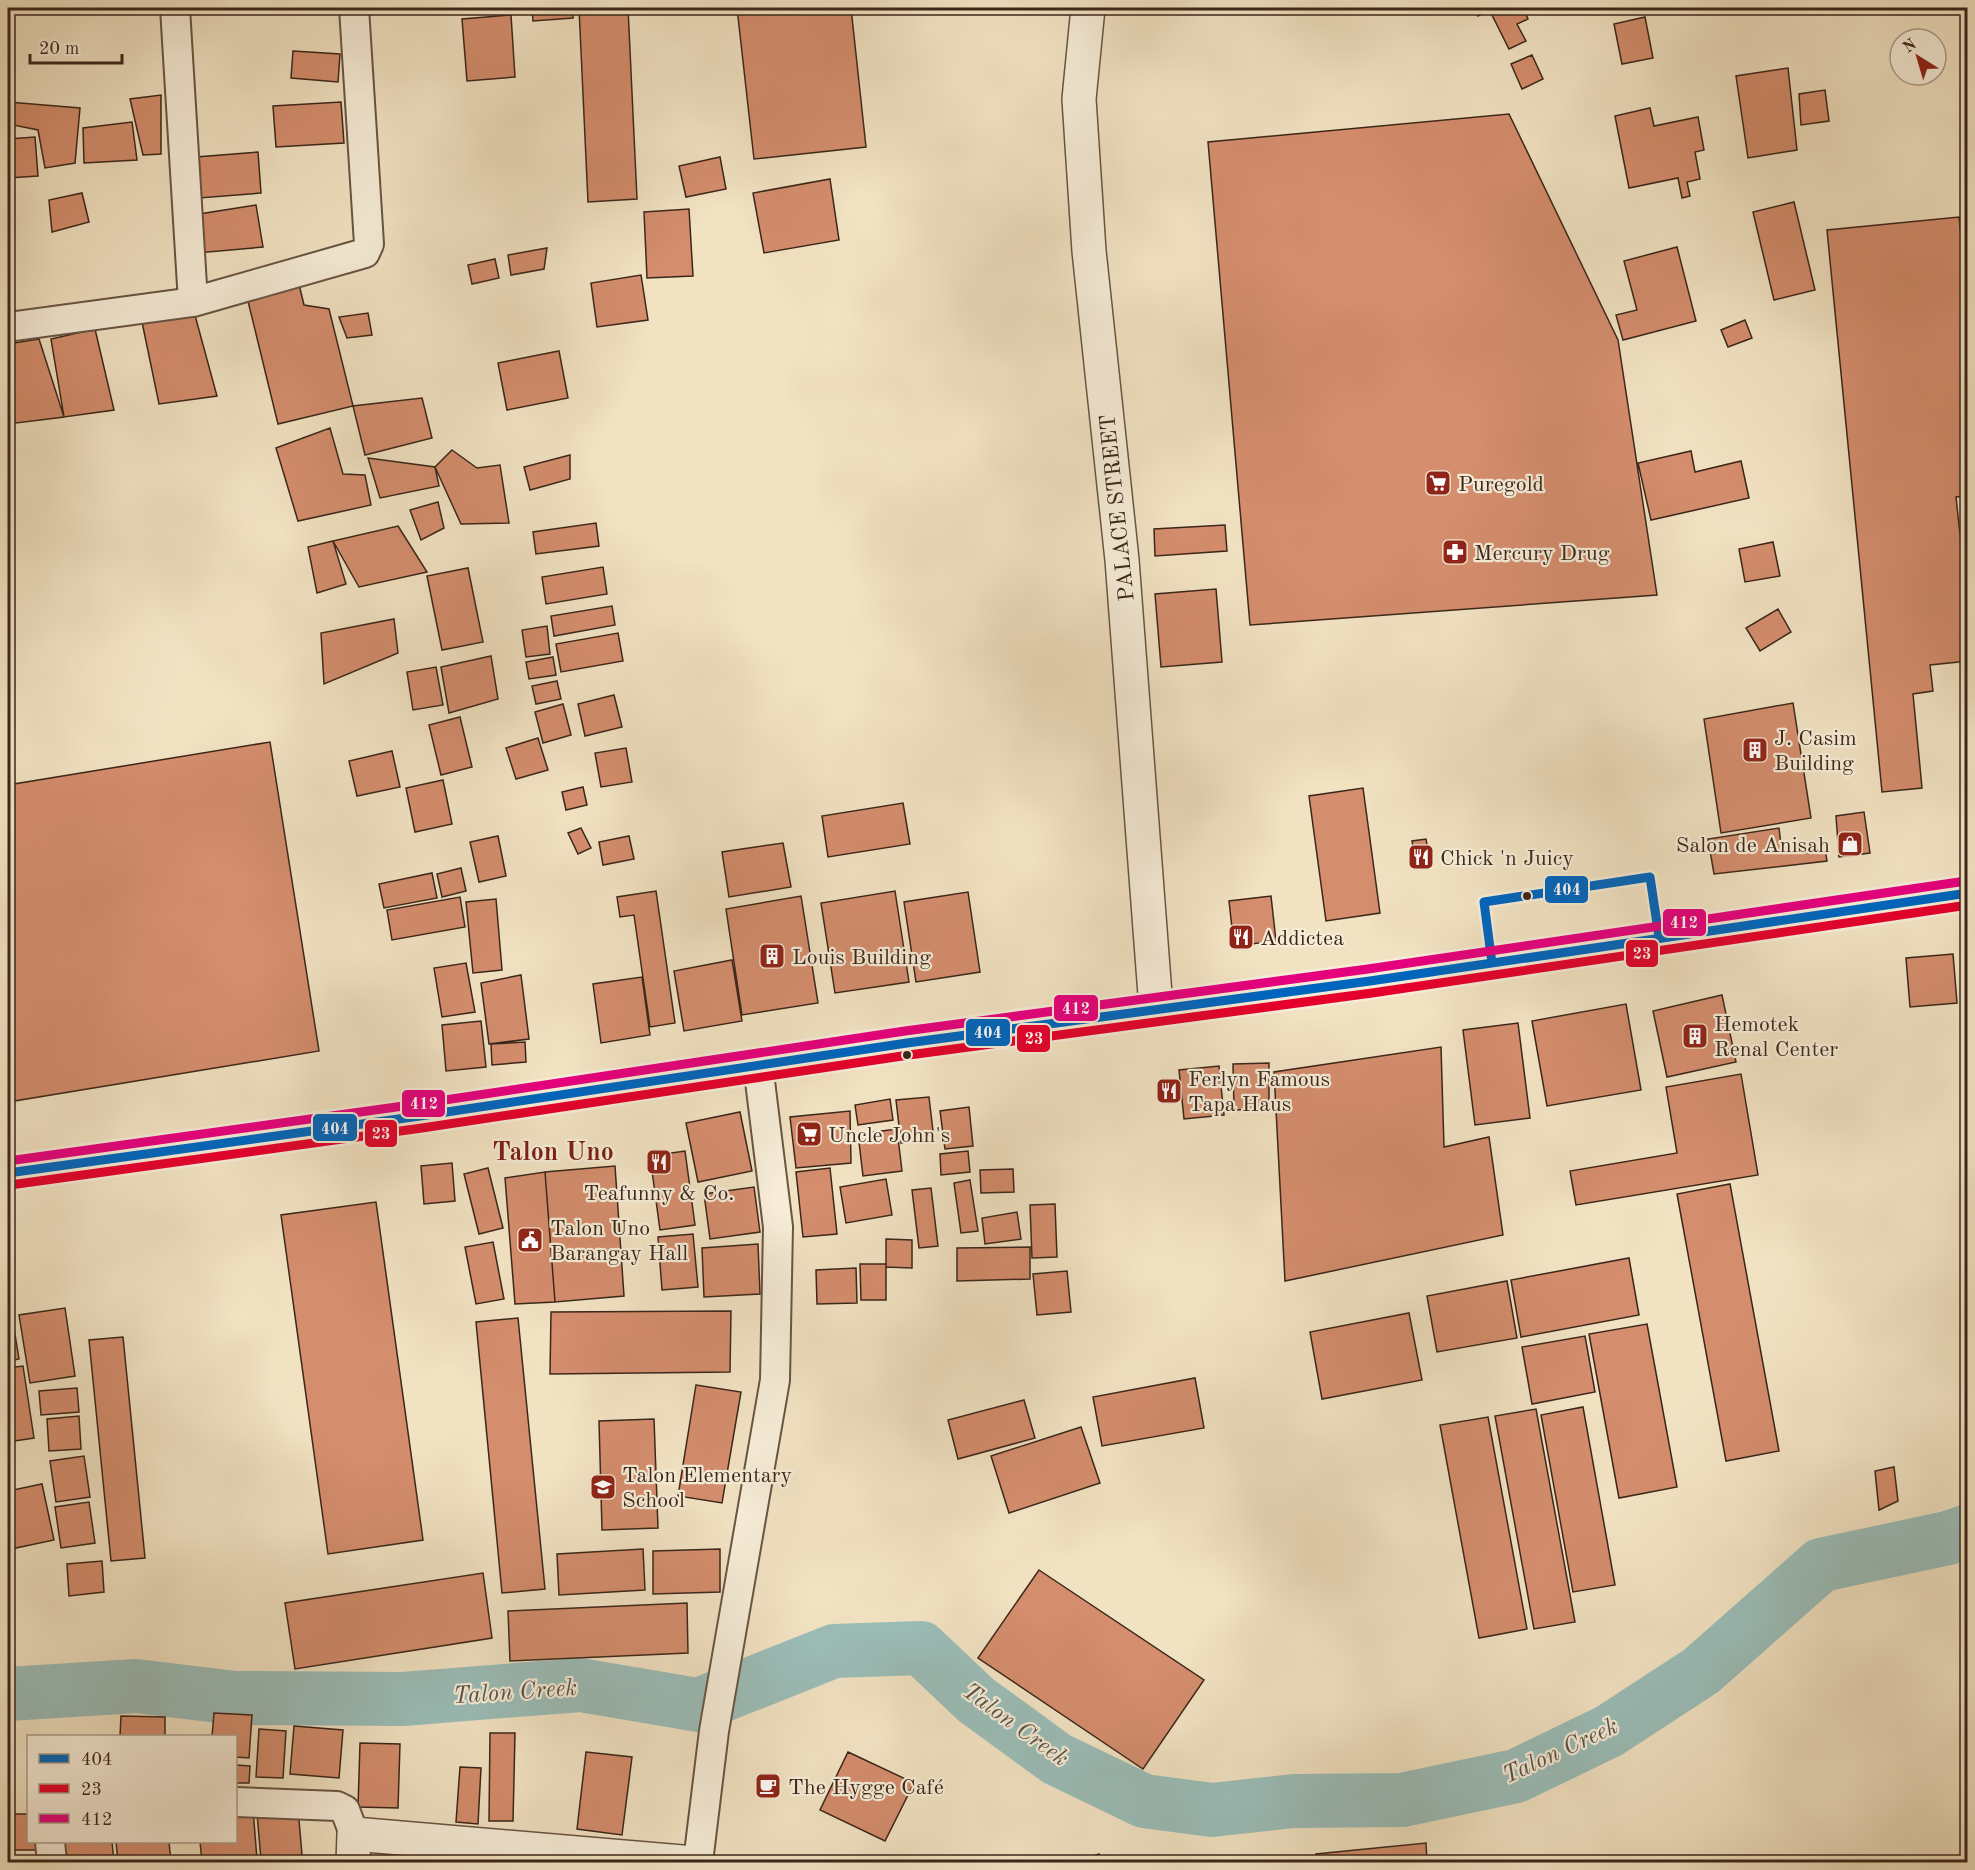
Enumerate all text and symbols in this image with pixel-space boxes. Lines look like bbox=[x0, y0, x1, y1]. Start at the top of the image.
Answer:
scale bar bbox=[30, 27, 122, 65]
north arrow bbox=[1888, 27, 1948, 87]
text: N bbox=[1900, 36, 1920, 57]
text: 20 m bbox=[39, 40, 79, 58]
street label: PALACE STREET bbox=[1097, 413, 1139, 602]
supermarket icon: Puregold bbox=[1423, 468, 1453, 498]
place label: Puregold bbox=[1458, 474, 1544, 496]
pharmacy icon: Mercury Drug bbox=[1440, 537, 1470, 567]
place label: Mercury Drug bbox=[1474, 543, 1610, 565]
place label: J. Casim Building bbox=[1774, 728, 1857, 775]
building icon: J. Casim Building bbox=[1740, 735, 1770, 765]
shop icon: Salon de Anisah bbox=[1835, 829, 1865, 859]
place label: Salon de Anisah bbox=[1676, 835, 1830, 857]
restaurant icon: Chick 'n Juicy bbox=[1406, 842, 1436, 872]
place label: Chick 'n Juicy bbox=[1440, 848, 1574, 870]
line badge: 404 bbox=[1544, 875, 1589, 904]
text: 404 bbox=[1553, 883, 1581, 899]
unlabelled marker bbox=[1521, 890, 1533, 902]
line badge: 412 bbox=[1662, 908, 1707, 937]
text: 412 bbox=[1670, 916, 1698, 932]
restaurant icon: Addictea bbox=[1226, 922, 1256, 952]
place label: Addictea bbox=[1260, 928, 1344, 950]
line badge: 23 bbox=[1625, 939, 1659, 968]
building icon: Louis Building bbox=[757, 941, 787, 971]
place label: Louis Building bbox=[792, 947, 931, 969]
text: 23 bbox=[1633, 947, 1651, 963]
line badge: 412 bbox=[1053, 994, 1099, 1022]
text: 412 bbox=[1062, 1002, 1090, 1018]
place label: Hemotek Renal Center bbox=[1714, 1014, 1838, 1061]
line badge: 404 bbox=[965, 1018, 1011, 1047]
building icon: Hemotek Renal Center bbox=[1680, 1021, 1710, 1051]
line badge: 23 bbox=[1016, 1024, 1051, 1053]
text: 404 bbox=[974, 1026, 1002, 1042]
text: 23 bbox=[1025, 1032, 1043, 1048]
unlabelled marker bbox=[901, 1049, 913, 1061]
place label: Ferlyn Famous Tapa Haus bbox=[1188, 1069, 1330, 1116]
restaurant icon: Ferlyn Famous Tapa Haus bbox=[1154, 1076, 1184, 1106]
line badge: 412 bbox=[401, 1089, 446, 1118]
text: 412 bbox=[410, 1097, 438, 1113]
line badge: 404 bbox=[312, 1113, 358, 1142]
line badge: 23 bbox=[364, 1119, 398, 1148]
supermarket icon: Uncle John's bbox=[794, 1119, 824, 1149]
text: 404 bbox=[321, 1122, 349, 1138]
place label: Uncle John's bbox=[828, 1125, 950, 1147]
text: 23 bbox=[372, 1127, 390, 1143]
district label: Talon Uno bbox=[492, 1140, 614, 1166]
restaurant icon: Teafunny & Co. bbox=[644, 1147, 674, 1177]
place label: Teafunny & Co. bbox=[583, 1183, 735, 1205]
place label: Talon Uno Barangay Hall bbox=[550, 1218, 688, 1265]
public building icon: Talon Uno Barangay Hall bbox=[515, 1225, 545, 1255]
place label: Talon Elementary School bbox=[622, 1465, 793, 1512]
school or university icon: Talon Elementary School bbox=[588, 1472, 618, 1502]
water label: Talon Creek bbox=[452, 1677, 578, 1709]
water label: Talon Creek bbox=[958, 1679, 1072, 1772]
water label: Talon Creek bbox=[1499, 1715, 1622, 1789]
legend bbox=[27, 1735, 237, 1843]
text: 404 bbox=[81, 1751, 112, 1769]
cafe icon: The Hygge Café bbox=[753, 1771, 783, 1801]
place label: The Hygge Café bbox=[788, 1777, 944, 1799]
text: 23 bbox=[81, 1781, 102, 1799]
text: 412 bbox=[81, 1811, 112, 1829]

